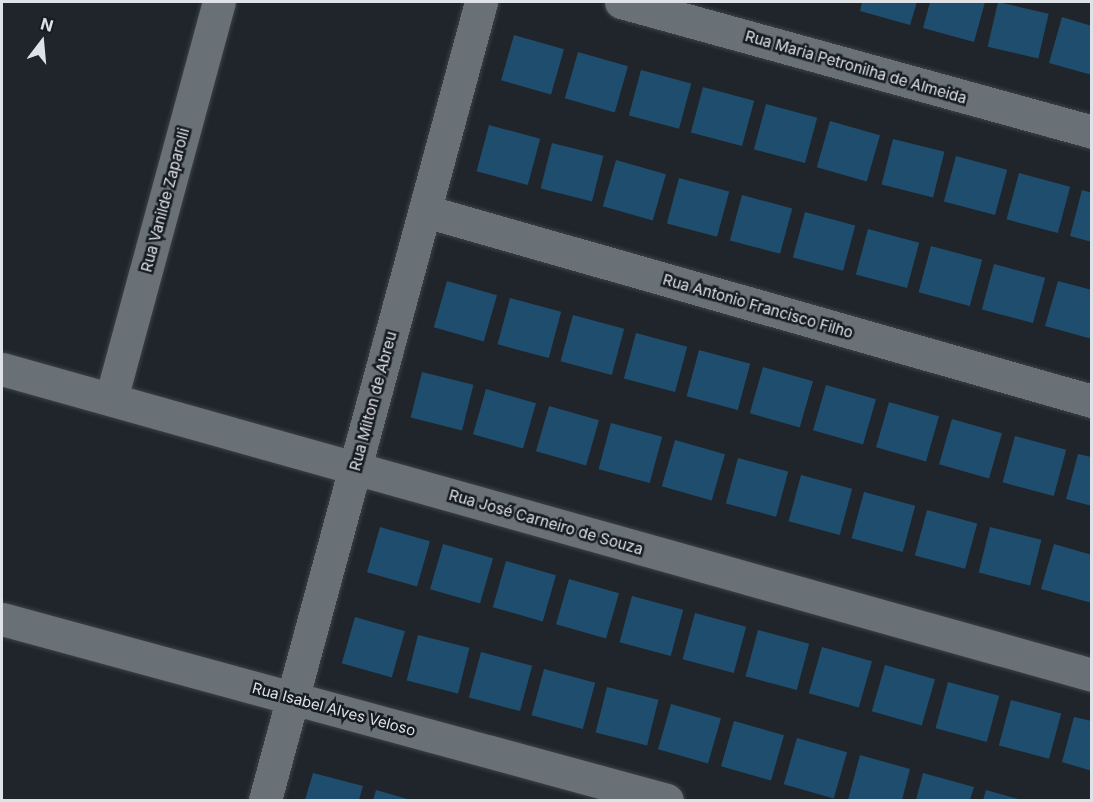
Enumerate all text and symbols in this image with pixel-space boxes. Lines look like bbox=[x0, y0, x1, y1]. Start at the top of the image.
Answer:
north arrow bbox=[12, 12, 72, 72]
text: N bbox=[38, 13, 56, 36]
street label: Rua Maria Petronilha de Almeida bbox=[743, 27, 969, 107]
street label: Rua Vanilde Zaparolli bbox=[137, 126, 193, 274]
street label: Rua Antonio Francisco Filho bbox=[661, 270, 855, 342]
street label: Rua Milton de Abreu bbox=[346, 329, 400, 473]
street label: Rua José Carneiro de Souza bbox=[447, 486, 645, 558]
street label: Rua Isabel Alves Veloso bbox=[250, 679, 418, 739]

